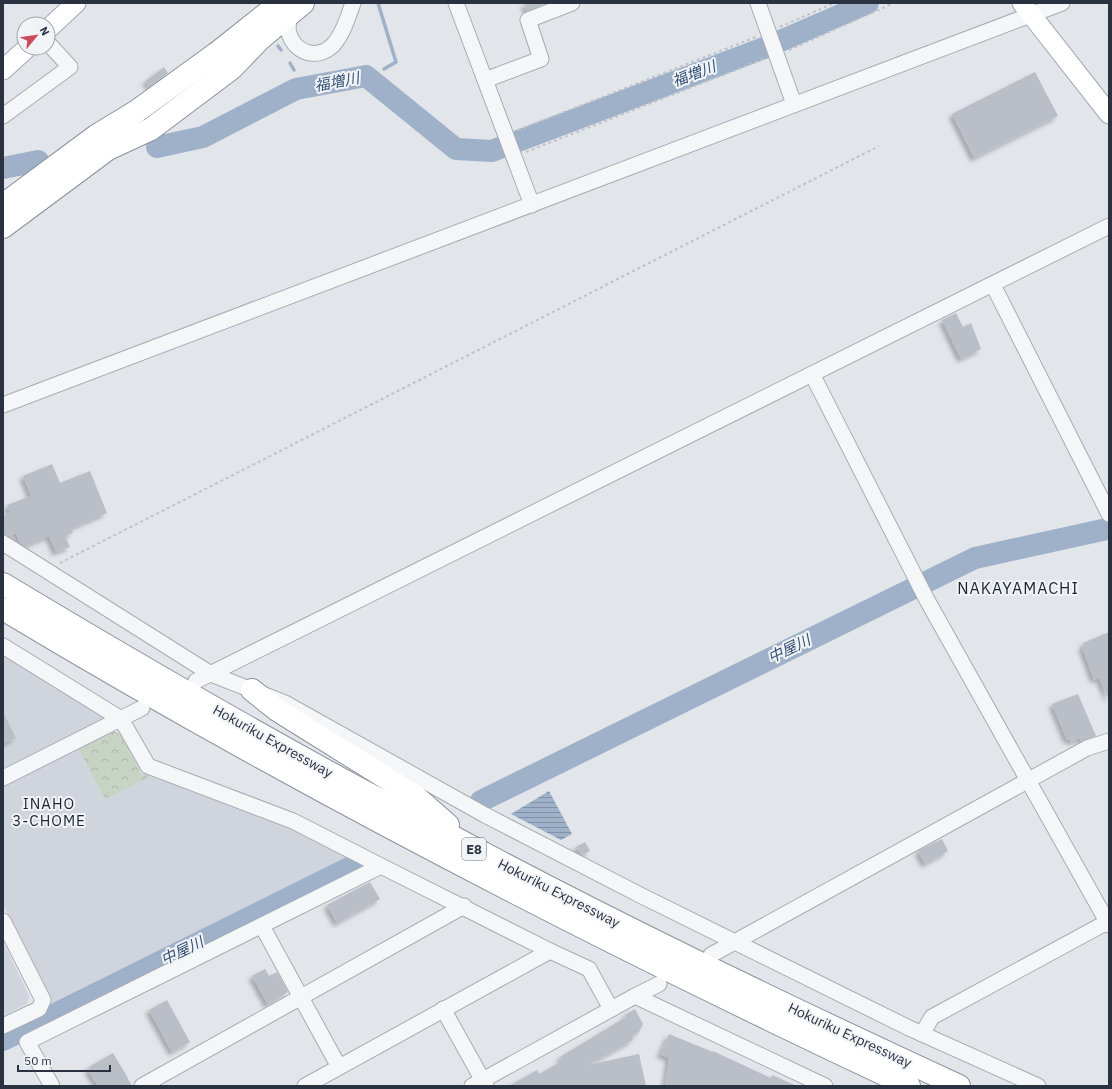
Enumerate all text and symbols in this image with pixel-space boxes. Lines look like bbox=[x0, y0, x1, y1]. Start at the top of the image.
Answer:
north arrow bbox=[16, 16, 56, 56]
text: N bbox=[37, 24, 53, 38]
water label: 福増川 bbox=[669, 56, 720, 90]
water label: 福増川 bbox=[313, 68, 363, 95]
district label: NAKAYAMACHI bbox=[957, 578, 1079, 598]
water label: 中屋川 bbox=[764, 629, 815, 667]
street label: Hokuriku Expressway bbox=[210, 700, 336, 782]
district label: INAHO 3-CHOME bbox=[12, 794, 86, 830]
road number: E8 bbox=[462, 838, 486, 860]
street label: Hokuriku Expressway bbox=[495, 854, 623, 932]
water label: 中屋川 bbox=[157, 931, 208, 969]
street label: Hokuriku Expressway bbox=[785, 998, 915, 1072]
scale bar bbox=[18, 1047, 110, 1073]
text: 50 m bbox=[24, 1053, 52, 1068]

